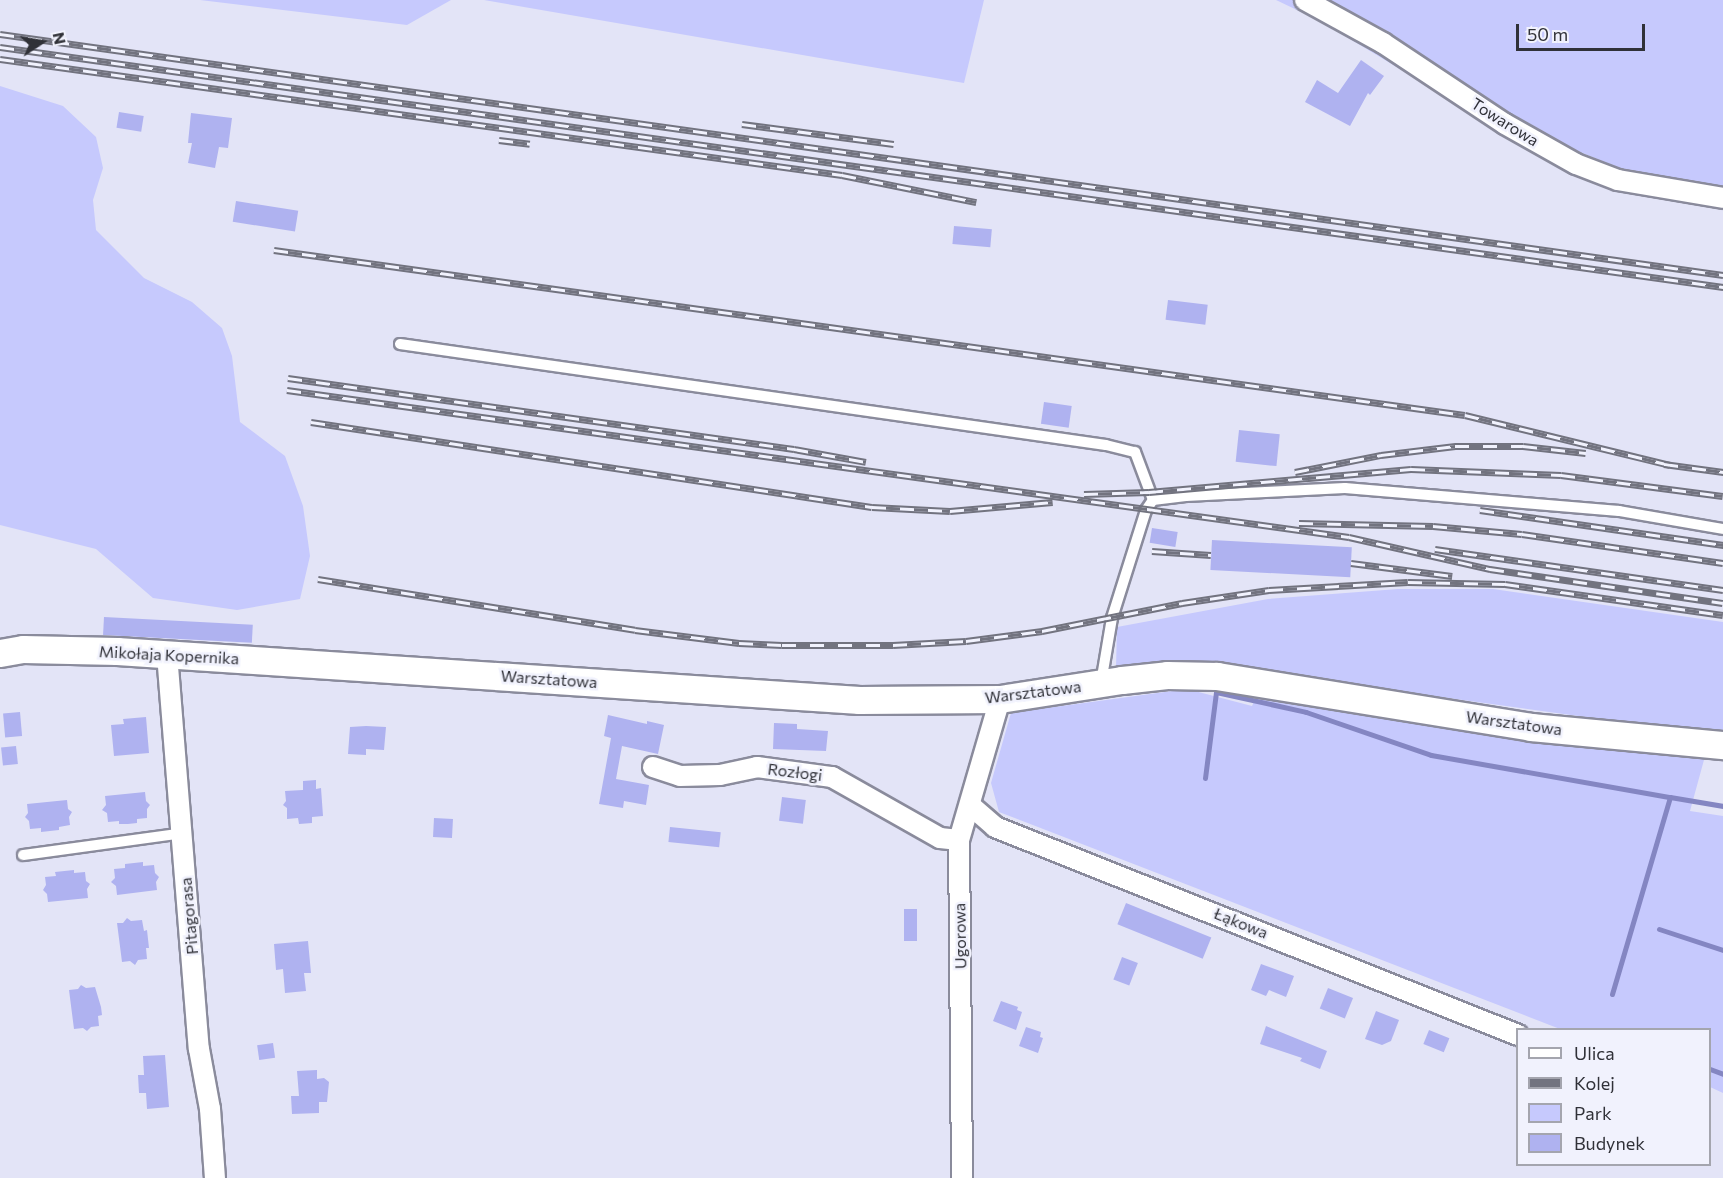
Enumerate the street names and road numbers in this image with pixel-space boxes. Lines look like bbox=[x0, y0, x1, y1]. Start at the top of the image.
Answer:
street label: Towarowa bbox=[1468, 94, 1542, 150]
street label: Mikołaja Kopernika bbox=[98, 642, 240, 668]
street label: Warsztatowa bbox=[500, 666, 598, 692]
street label: Warsztatowa bbox=[984, 677, 1082, 707]
street label: Warsztatowa bbox=[1465, 707, 1563, 739]
street label: Rozłogi bbox=[767, 759, 823, 785]
street label: Pitagorasa bbox=[176, 877, 202, 955]
street label: Ugorowa bbox=[950, 903, 970, 969]
street label: Łąkowa bbox=[1211, 904, 1271, 942]

